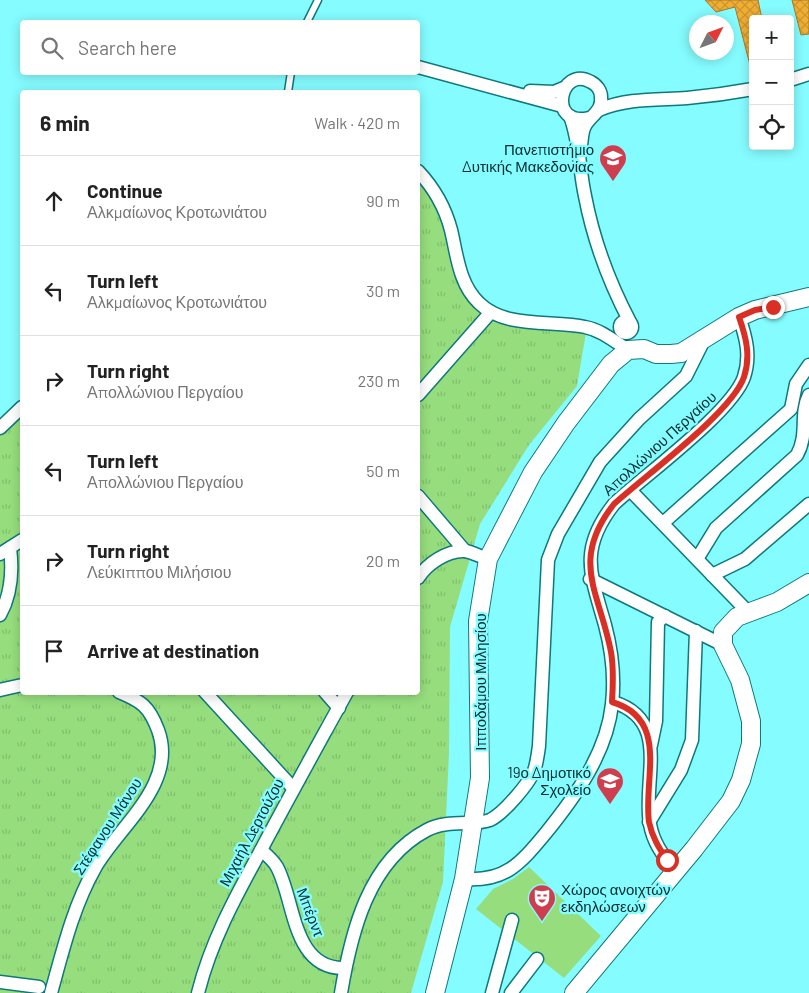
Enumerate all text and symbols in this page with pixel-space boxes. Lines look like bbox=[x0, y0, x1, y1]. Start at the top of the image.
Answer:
north arrow bbox=[689, 15, 734, 60]
map controls bbox=[749, 15, 794, 150]
button: + bbox=[749, 15, 794, 60]
search box bbox=[20, 20, 420, 75]
icon: search bbox=[38, 34, 66, 62]
text: Search here bbox=[78, 36, 177, 59]
button: − bbox=[749, 60, 794, 105]
button: locate bbox=[749, 105, 794, 150]
text: 6 min bbox=[40, 110, 90, 135]
text: Walk · 420 m bbox=[314, 113, 400, 132]
place label: Πανεπιστήμιο Δυτικής Μακεδονίας bbox=[462, 140, 594, 175]
school or university icon: Πανεπιστήμιο Δυτικής Μακεδονίας bbox=[598, 143, 628, 182]
text: Continue bbox=[87, 179, 163, 202]
icon: ahead bbox=[40, 187, 68, 215]
text: 90 m bbox=[366, 191, 400, 210]
text: Αλκμαίωνος Κροτωνιάτου bbox=[87, 202, 267, 221]
text: Turn left bbox=[87, 269, 158, 292]
icon: left bbox=[40, 277, 68, 305]
text: 30 m bbox=[366, 281, 400, 300]
text: Αλκμαίωνος Κροτωνιάτου bbox=[87, 292, 267, 311]
route end bbox=[762, 296, 785, 319]
text: Turn right bbox=[87, 359, 169, 382]
icon: right bbox=[40, 367, 68, 395]
text: 230 m bbox=[358, 371, 400, 390]
text: Απολλώνιου Περγαίου bbox=[87, 382, 244, 401]
street label: Απολλώνιου Περγαίου bbox=[598, 387, 720, 499]
text: Turn left bbox=[87, 449, 158, 472]
icon: left bbox=[40, 457, 68, 485]
text: 50 m bbox=[366, 461, 400, 480]
text: Απολλώνιου Περγαίου bbox=[87, 472, 244, 491]
text: Turn right bbox=[87, 539, 169, 562]
icon: right bbox=[40, 547, 68, 575]
text: 20 m bbox=[366, 551, 400, 570]
text: Λεύκιππου Μιλήσιου bbox=[87, 562, 232, 581]
street label: Ιπποδάμου Μιλησίου bbox=[471, 613, 489, 751]
icon: arrive bbox=[40, 637, 68, 665]
text: Arrive at destination bbox=[87, 639, 259, 662]
place label: 19ο Δημοτικό Σχολείο bbox=[507, 763, 591, 798]
school or university icon: 19ο Δημοτικό Σχολείο bbox=[595, 766, 625, 805]
street label: Στέφανου Μάνου bbox=[69, 774, 145, 878]
street label: Μιχαήλ Δερτούζου bbox=[215, 775, 287, 889]
route start bbox=[656, 849, 679, 872]
place label: Χώρος ανοιχτών εκδηλώσεων bbox=[561, 880, 670, 915]
theatre icon: Χώρος ανοιχτών εκδηλώσεων bbox=[527, 883, 557, 922]
street label: Μπέρντ bbox=[293, 885, 329, 939]

